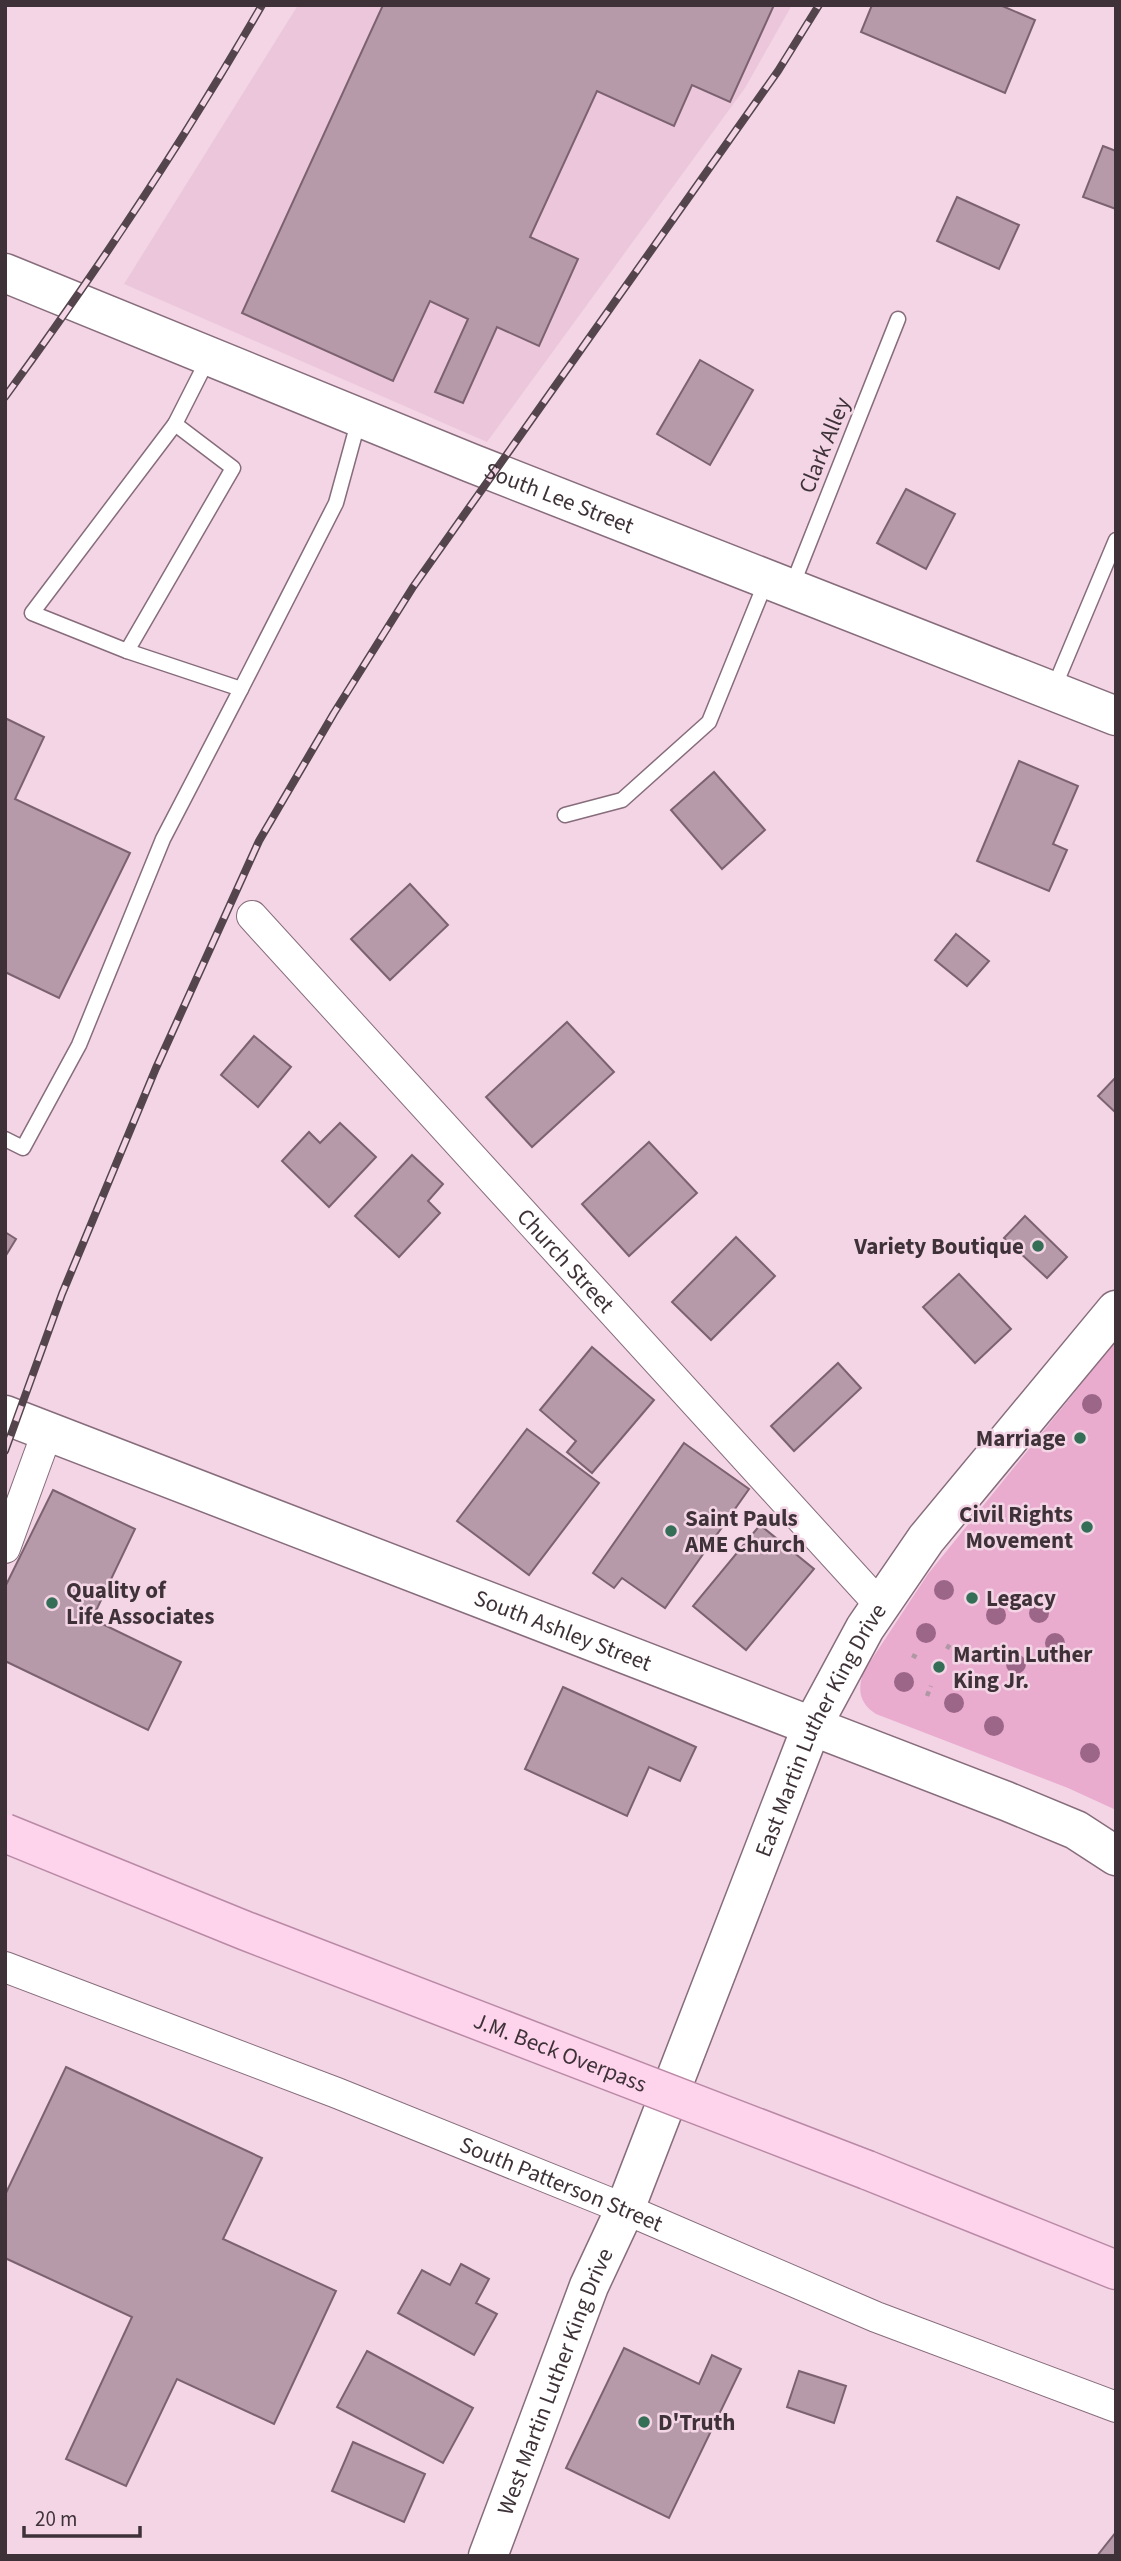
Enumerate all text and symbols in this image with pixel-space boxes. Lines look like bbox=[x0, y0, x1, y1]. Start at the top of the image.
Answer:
street label: Clark Alley bbox=[790, 392, 859, 498]
street label: South Lee Street bbox=[479, 454, 639, 542]
street label: Church Street bbox=[509, 1201, 622, 1321]
place label: Variety Boutique bbox=[853, 1230, 1024, 1263]
marker: Variety Boutique bbox=[1030, 1238, 1046, 1254]
place label: Marriage bbox=[976, 1422, 1066, 1455]
marker: Marriage bbox=[1072, 1430, 1088, 1446]
place label: Civil Rights Movement bbox=[959, 1498, 1073, 1557]
place label: Saint Pauls AME Church bbox=[684, 1502, 805, 1561]
marker: Civil Rights Movement bbox=[1079, 1519, 1095, 1535]
marker: Saint Pauls AME Church bbox=[663, 1523, 679, 1539]
place label: Quality of Life Associates bbox=[66, 1574, 214, 1633]
street label: South Ashley Street bbox=[469, 1581, 657, 1680]
place label: Legacy bbox=[986, 1582, 1056, 1615]
marker: Legacy bbox=[964, 1590, 980, 1606]
marker: Quality of Life Associates bbox=[44, 1595, 60, 1611]
street label: East Martin Luther King Drive bbox=[747, 1596, 894, 1862]
place label: Martin Luther King Jr. bbox=[953, 1638, 1093, 1697]
marker: Martin Luther King Jr. bbox=[931, 1659, 947, 1675]
street label: J.M. Beck Overpass bbox=[469, 2004, 652, 2101]
street label: South Patterson Street bbox=[455, 2128, 668, 2240]
street label: West Martin Luther King Drive bbox=[489, 2243, 622, 2520]
place label: D'Truth bbox=[658, 2406, 736, 2439]
marker: D'Truth bbox=[636, 2414, 652, 2430]
scale bar bbox=[24, 2494, 140, 2538]
text: 20 m bbox=[35, 2504, 77, 2534]

